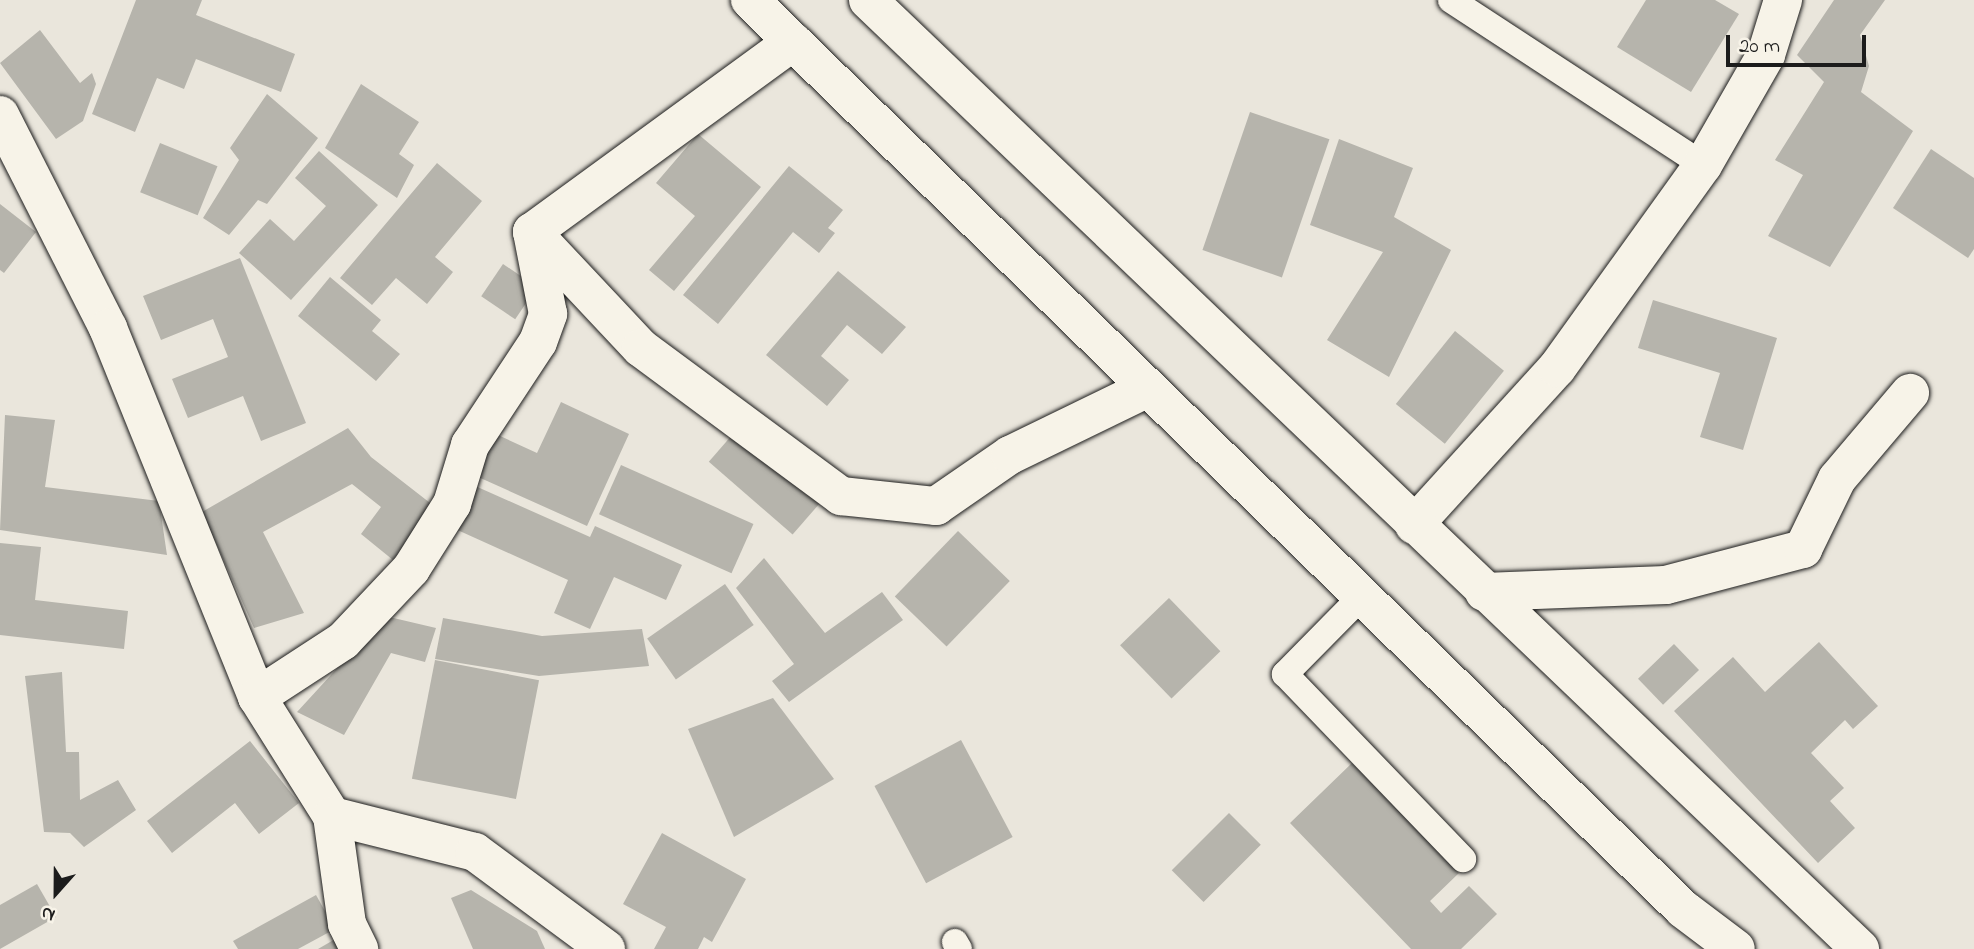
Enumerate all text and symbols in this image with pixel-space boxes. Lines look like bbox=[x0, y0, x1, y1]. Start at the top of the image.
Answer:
scale bar bbox=[1729, 21, 1869, 65]
text: 20 m bbox=[1739, 32, 1780, 62]
north arrow bbox=[21, 858, 91, 928]
text: N bbox=[37, 898, 59, 928]

